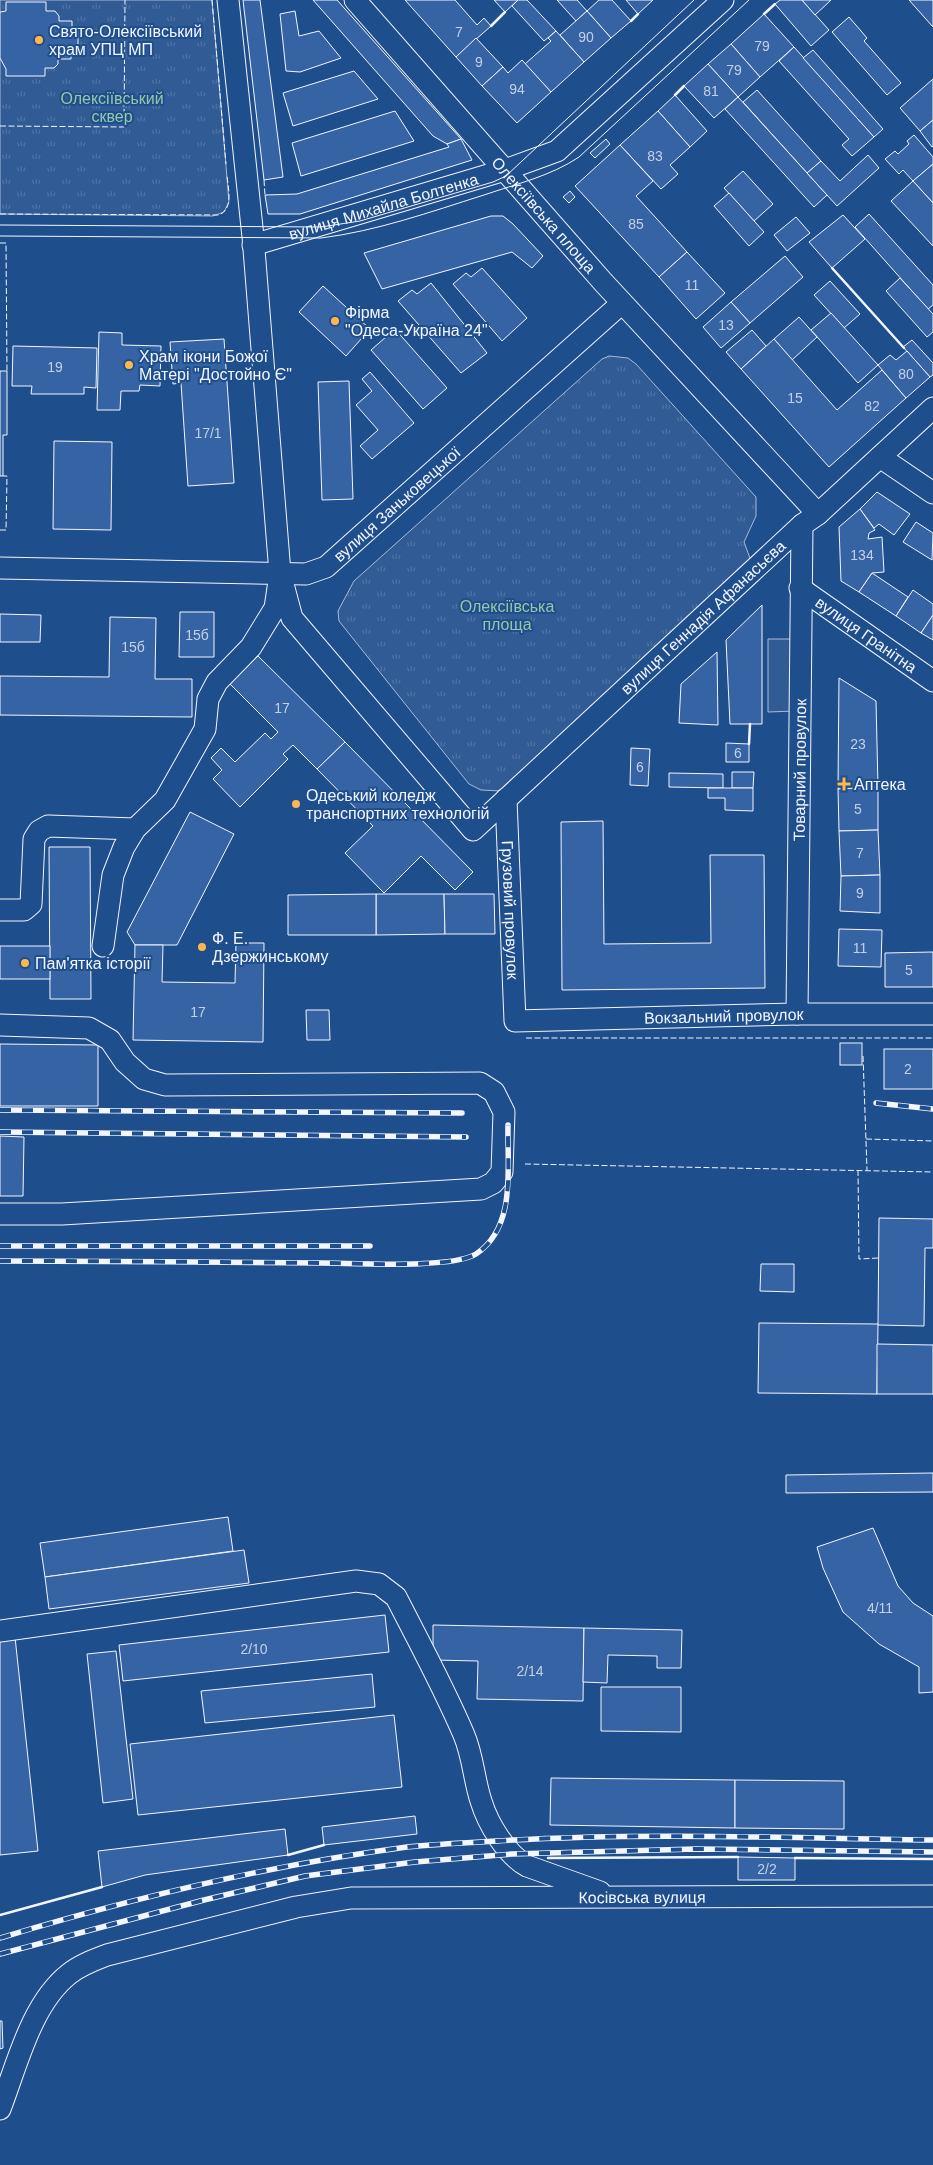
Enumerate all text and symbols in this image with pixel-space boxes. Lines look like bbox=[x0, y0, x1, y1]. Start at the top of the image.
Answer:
place label: Свято-Олексіївський храм УПЦ МП bbox=[49, 23, 202, 58]
house number: 7 bbox=[455, 24, 463, 40]
house number: 90 bbox=[578, 29, 594, 45]
marker: Свято-Олексіївський храм УПЦ МП bbox=[33, 34, 45, 46]
house number: 79 bbox=[754, 38, 770, 54]
house number: 9 bbox=[475, 54, 483, 70]
house number: 79 bbox=[726, 62, 742, 78]
house number: 94 bbox=[509, 81, 525, 97]
house number: 81 bbox=[703, 83, 719, 99]
park label: Олексіївський сквер bbox=[60, 90, 164, 125]
house number: 83 bbox=[647, 148, 663, 164]
street label: Олексіївська площа bbox=[488, 154, 599, 276]
street label: вулиця Михайла Болтенка bbox=[287, 170, 480, 243]
house number: 85 bbox=[628, 216, 644, 232]
house number: 11 bbox=[685, 277, 699, 293]
place label: Фірма "Одеса-Україна 24" bbox=[345, 304, 488, 339]
marker: Фірма "Одеса-Україна 24" bbox=[329, 315, 341, 327]
house number: 13 bbox=[718, 317, 734, 333]
place label: Храм ікони Божої Матері "Достойно Є" bbox=[139, 348, 292, 383]
house number: 19 bbox=[47, 359, 63, 375]
marker: Храм ікони Божої Матері "Достойно Є" bbox=[123, 359, 135, 371]
house number: 80 bbox=[898, 366, 914, 382]
house number: 15 bbox=[787, 390, 803, 406]
house number: 82 bbox=[864, 398, 880, 414]
house number: 17/1 bbox=[194, 425, 222, 441]
street label: вулиця Заньковецької bbox=[330, 443, 464, 565]
street label: вулиця Геннадія Афанасьєва bbox=[617, 537, 789, 698]
house number: 134 bbox=[850, 547, 874, 563]
street label: вулиця Гранітна bbox=[812, 594, 920, 676]
park label: Олексіївська площа bbox=[460, 598, 554, 633]
house number: 15б bbox=[185, 627, 209, 643]
house number: 15б bbox=[121, 639, 145, 655]
street label: Товарний провулок bbox=[791, 698, 809, 841]
house number: 17 bbox=[274, 700, 290, 716]
house number: 23 bbox=[850, 736, 866, 752]
house number: 6 bbox=[734, 745, 742, 761]
house number: 6 bbox=[636, 759, 644, 775]
place label: Аптека bbox=[854, 776, 906, 793]
marker: Аптека bbox=[838, 778, 850, 790]
place label: Одеський коледж транспортних технологій bbox=[306, 787, 489, 822]
marker: Одеський коледж транспортних технологій bbox=[290, 798, 302, 810]
house number: 5 bbox=[854, 801, 862, 817]
street label: Грузовий провулок bbox=[499, 840, 521, 981]
house number: 7 bbox=[856, 845, 864, 861]
house number: 9 bbox=[856, 885, 864, 901]
place label: Ф. Е. Дзержинському bbox=[212, 930, 328, 965]
house number: 11 bbox=[853, 940, 867, 956]
marker: Ф. Е. Дзержинському bbox=[196, 941, 208, 953]
place label: Пам'ятка історії bbox=[35, 955, 151, 972]
marker: Пам'ятка історії bbox=[19, 957, 31, 969]
house number: 5 bbox=[905, 962, 913, 978]
house number: 17 bbox=[190, 1004, 206, 1020]
street label: Вокзальний провулок bbox=[644, 1006, 805, 1027]
house number: 2 bbox=[904, 1061, 912, 1077]
house number: 4/11 bbox=[867, 1600, 893, 1616]
house number: 2/10 bbox=[240, 1641, 268, 1657]
house number: 2/14 bbox=[516, 1663, 544, 1679]
house number: 2/2 bbox=[757, 1861, 777, 1877]
street label: Косівська вулиця bbox=[578, 1889, 706, 1906]

